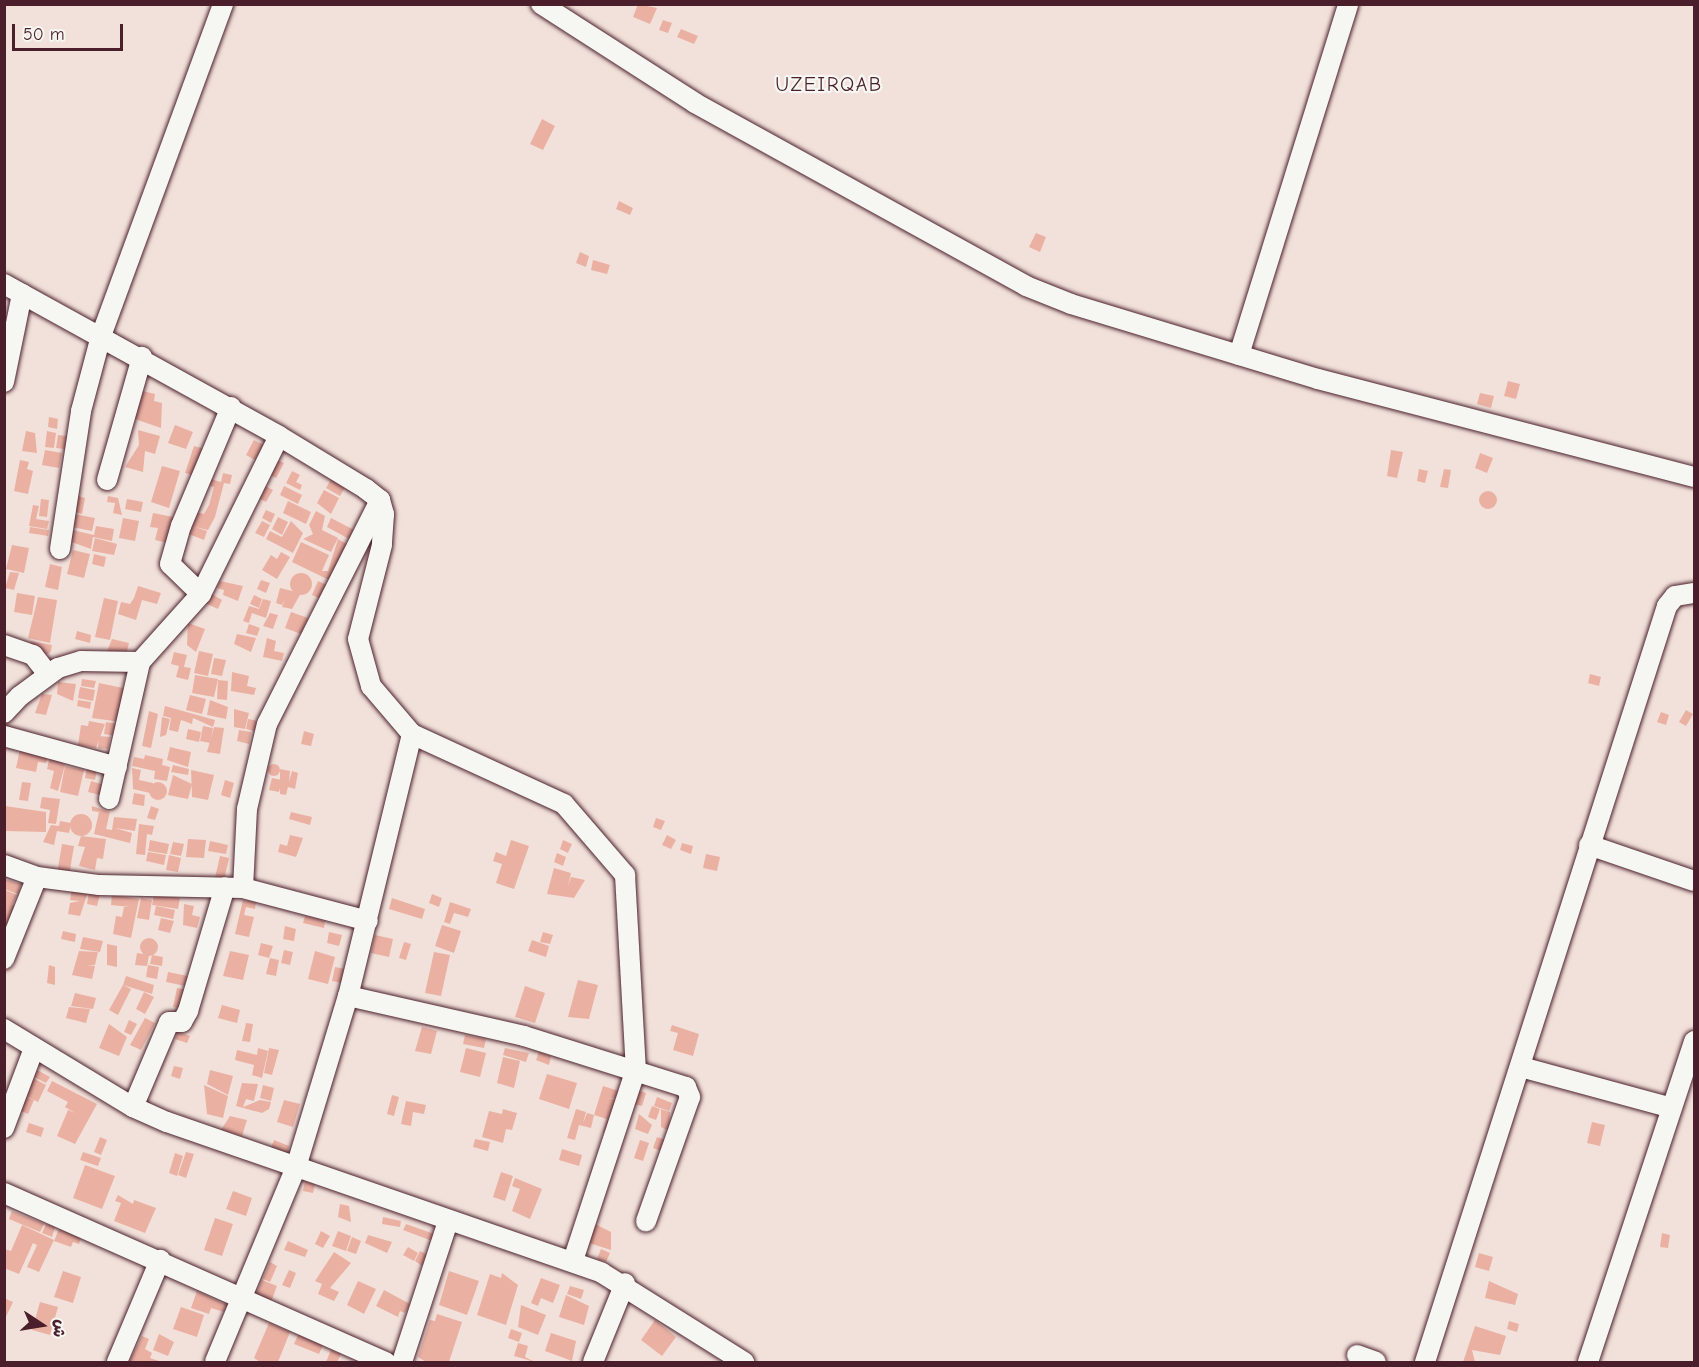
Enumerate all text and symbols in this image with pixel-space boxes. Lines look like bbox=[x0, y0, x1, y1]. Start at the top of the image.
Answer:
scale bar bbox=[15, 12, 126, 50]
text: 50 m bbox=[23, 24, 65, 45]
district label: UZEIRQAB bbox=[775, 72, 883, 96]
north arrow bbox=[12, 1295, 72, 1355]
text: ش bbox=[49, 1318, 70, 1339]

